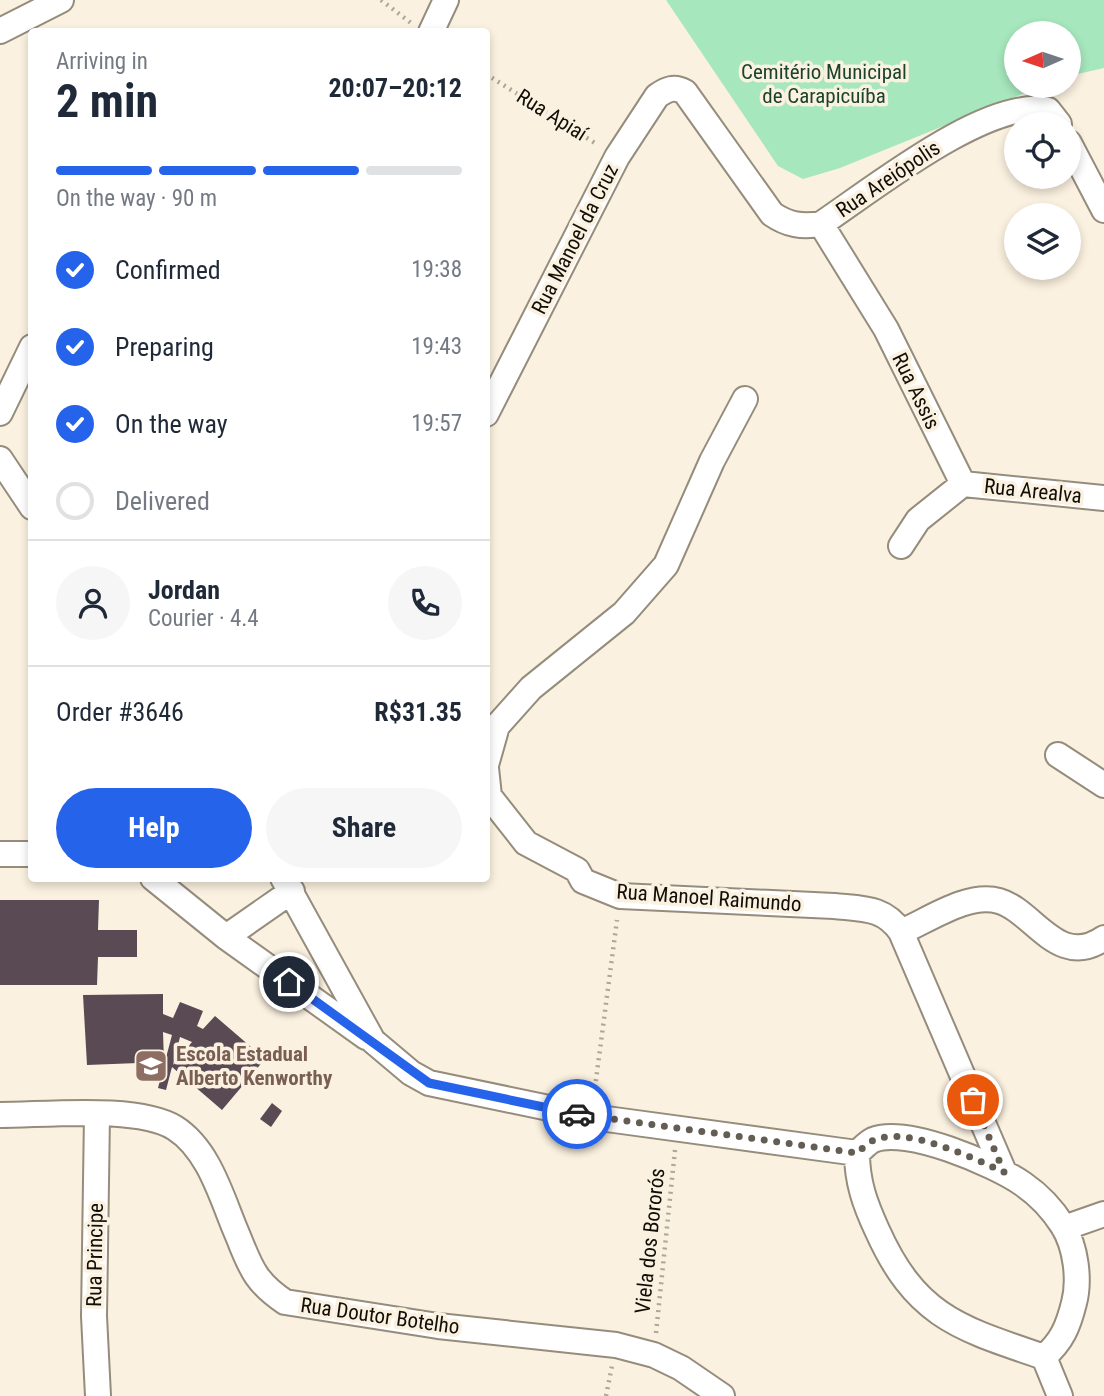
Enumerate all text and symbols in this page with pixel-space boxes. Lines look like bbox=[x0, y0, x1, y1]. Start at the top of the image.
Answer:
north arrow bbox=[1004, 21, 1082, 98]
map controls bbox=[1004, 21, 1081, 280]
text: Arriving in bbox=[56, 48, 148, 75]
park label: Cemitério Municipal de Carapicuíba bbox=[741, 60, 907, 108]
text: 20:07–20:12 bbox=[328, 73, 462, 103]
text: 2 min bbox=[56, 74, 158, 128]
street label: Rua Apiaí bbox=[512, 84, 593, 147]
button: locate bbox=[1004, 112, 1081, 189]
street label: Rua Areiópolis bbox=[832, 136, 944, 222]
street label: Rua Manoel da Cruz bbox=[527, 160, 623, 318]
text: On the way · 90 m bbox=[56, 185, 217, 212]
button: layers bbox=[1004, 203, 1081, 280]
icon: check bbox=[56, 251, 94, 289]
text: Confirmed bbox=[115, 255, 221, 285]
text: 19:38 bbox=[411, 256, 462, 283]
icon: check bbox=[56, 328, 94, 366]
text: Preparing bbox=[115, 332, 214, 362]
text: 19:43 bbox=[411, 333, 462, 360]
street label: Rua Assis bbox=[887, 349, 945, 433]
icon: check bbox=[56, 405, 94, 443]
text: On the way bbox=[115, 409, 228, 439]
text: 19:57 bbox=[411, 410, 462, 437]
street label: Rua Arealva bbox=[983, 474, 1083, 508]
text: Delivered bbox=[115, 486, 210, 516]
button: person bbox=[56, 566, 130, 640]
button: phone bbox=[388, 566, 462, 640]
text: Jordan bbox=[148, 575, 220, 605]
text: Courier · 4.4 bbox=[148, 605, 259, 632]
text: Order #3646 bbox=[56, 697, 184, 727]
text: R$31.35 bbox=[374, 697, 462, 727]
button: Help bbox=[56, 788, 252, 868]
button: Share bbox=[266, 788, 462, 868]
street label: Rua Manoel Raimundo bbox=[616, 880, 802, 916]
pin bbox=[259, 952, 319, 1012]
icon: home bbox=[270, 963, 308, 1001]
place label: Escola Estadual Alberto Kenworthy bbox=[176, 1042, 333, 1090]
school or university icon: Escola Estadual Alberto Kenworthy bbox=[132, 1047, 170, 1085]
pin bbox=[943, 1070, 1003, 1130]
courier bbox=[542, 1079, 612, 1149]
icon: bag bbox=[954, 1081, 992, 1119]
icon: car bbox=[558, 1095, 596, 1133]
street label: Viela dos Bororós bbox=[630, 1167, 670, 1315]
street label: Rua Principe bbox=[82, 1203, 108, 1307]
street label: Rua Doutor Botelho bbox=[299, 1293, 461, 1339]

